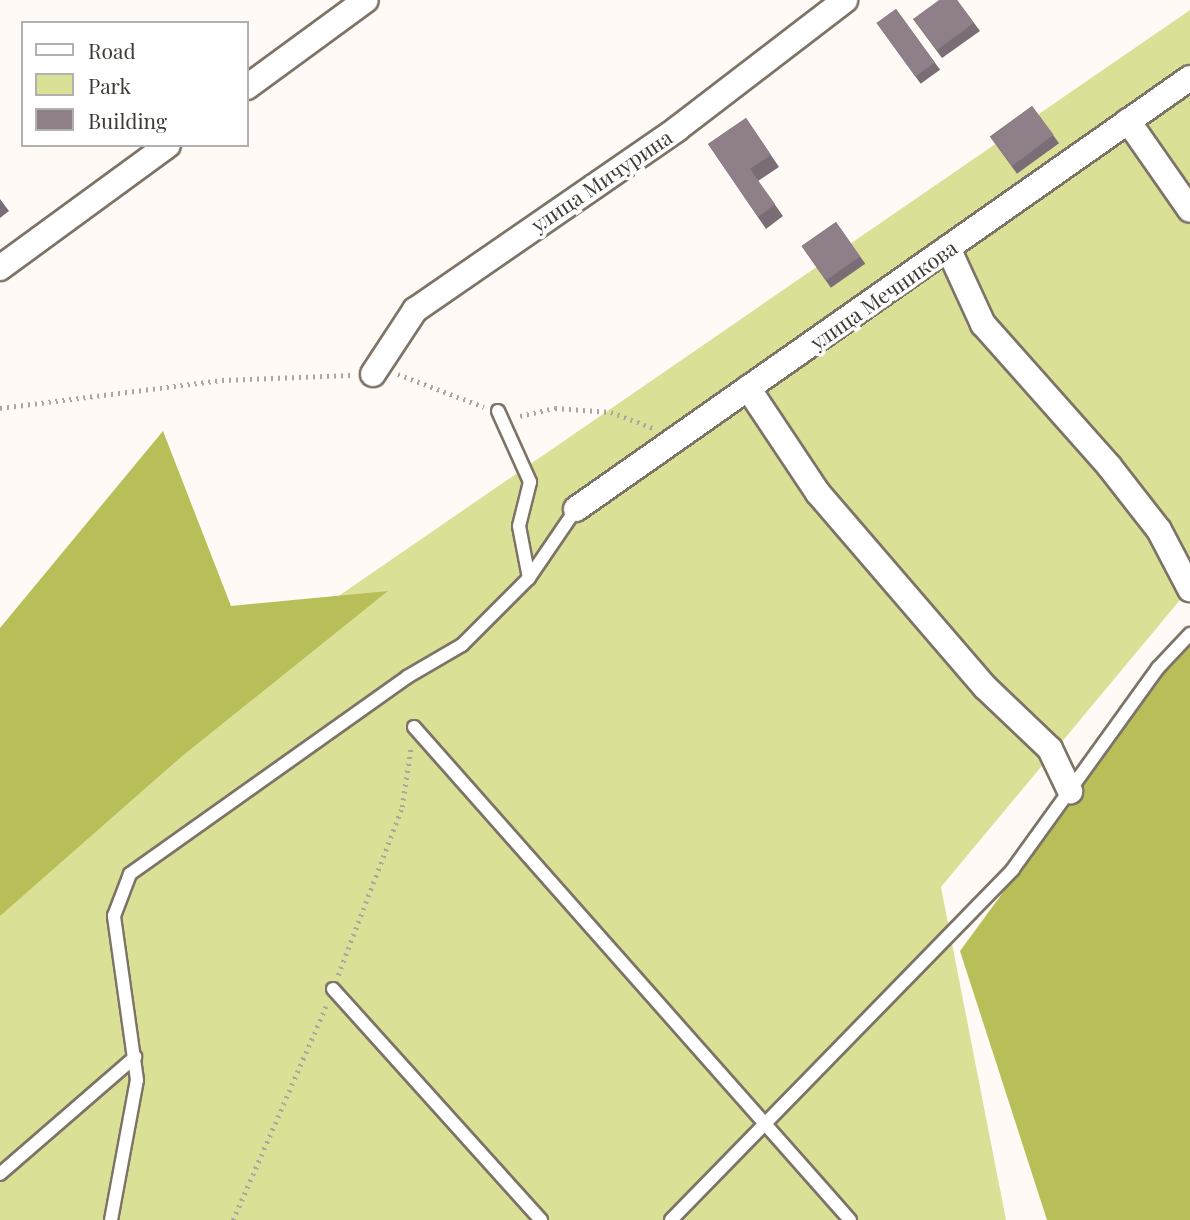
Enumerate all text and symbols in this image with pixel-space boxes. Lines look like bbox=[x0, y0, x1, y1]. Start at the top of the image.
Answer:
legend bbox=[21, 21, 248, 147]
text: Road bbox=[88, 36, 136, 64]
text: Park bbox=[88, 71, 131, 99]
text: Building bbox=[88, 106, 167, 134]
street label: улица Мичурина bbox=[526, 124, 676, 236]
street label: улица Мечникова bbox=[805, 234, 961, 354]

